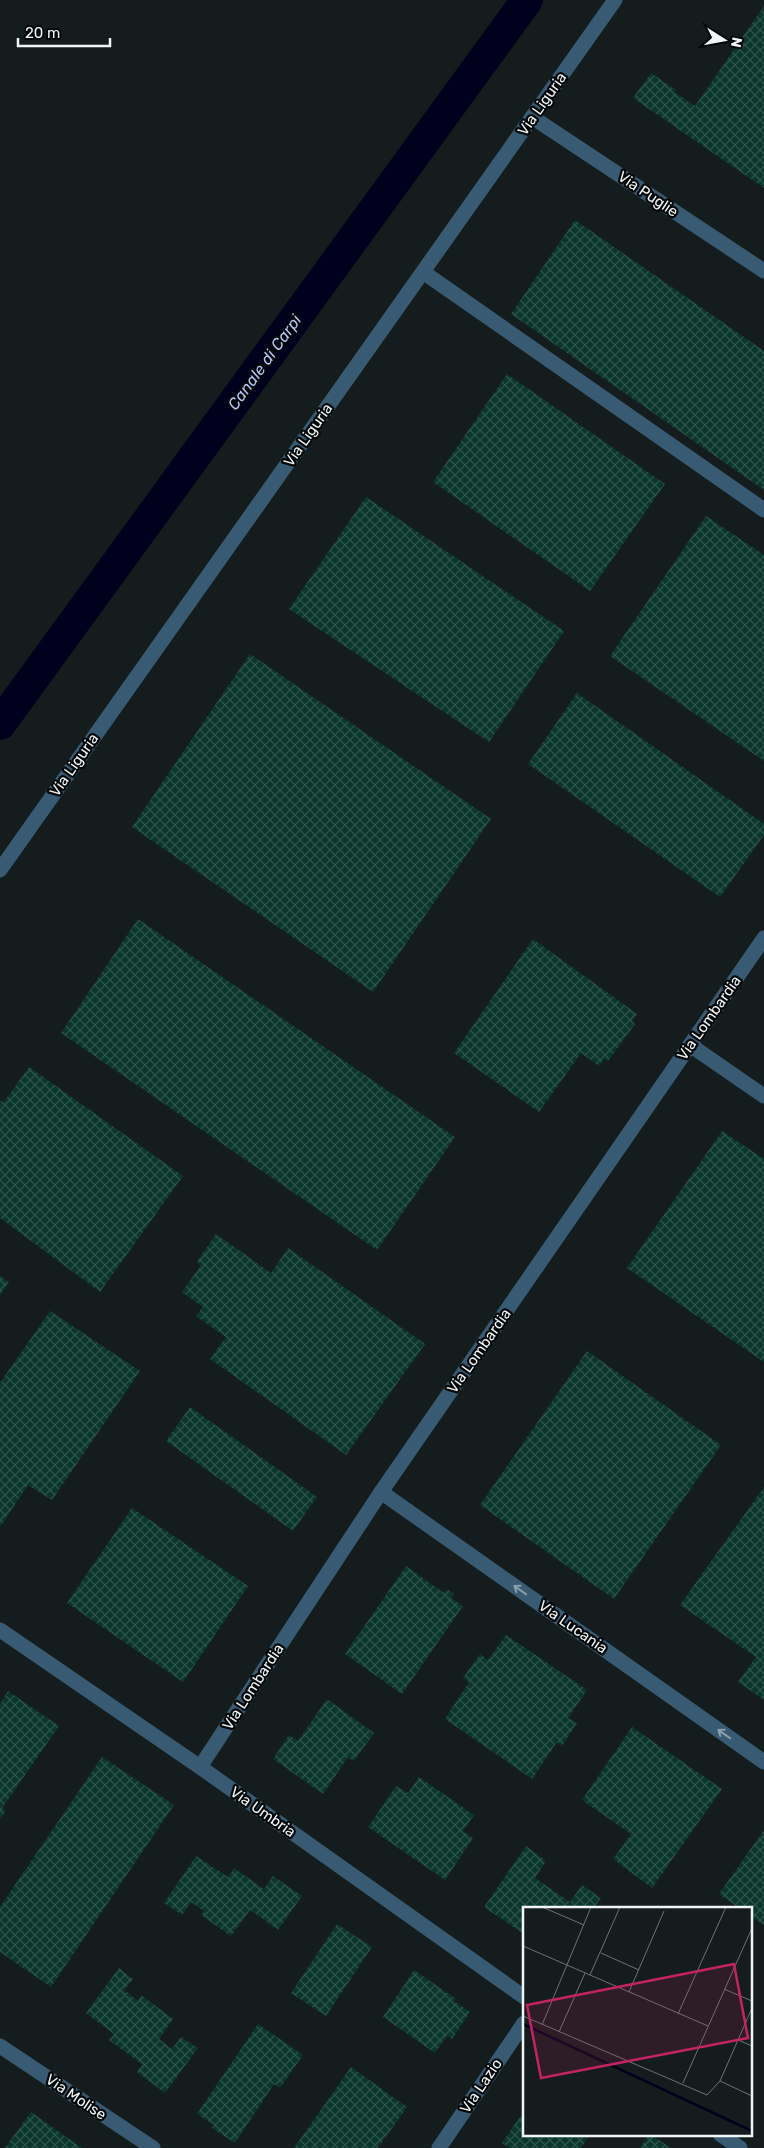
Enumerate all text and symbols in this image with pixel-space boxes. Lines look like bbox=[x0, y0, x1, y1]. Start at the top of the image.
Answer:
scale bar bbox=[18, 15, 110, 47]
north arrow bbox=[699, 15, 749, 65]
text: 20 m bbox=[25, 24, 60, 42]
text: N bbox=[727, 36, 746, 49]
street label: Via Liguria bbox=[514, 69, 570, 139]
street label: Via Puglie bbox=[615, 167, 681, 221]
water label: Canale di Carpi bbox=[224, 310, 306, 414]
street label: Via Liguria bbox=[280, 400, 336, 470]
street label: Via Liguria bbox=[46, 730, 102, 800]
street label: Via Lombardia bbox=[673, 972, 745, 1064]
street label: Via Lombardia bbox=[443, 1305, 515, 1397]
one-way arrow bbox=[513, 1585, 527, 1595]
street label: Via Lucania bbox=[535, 1597, 611, 1657]
street label: Via Lombardia bbox=[218, 1641, 288, 1733]
one-way arrow bbox=[717, 1729, 731, 1739]
street label: Via Umbria bbox=[227, 1783, 299, 1841]
inset map bbox=[523, 1907, 752, 2136]
street label: Via Lazio bbox=[456, 2055, 506, 2117]
street label: Via Molise bbox=[42, 2070, 110, 2124]

